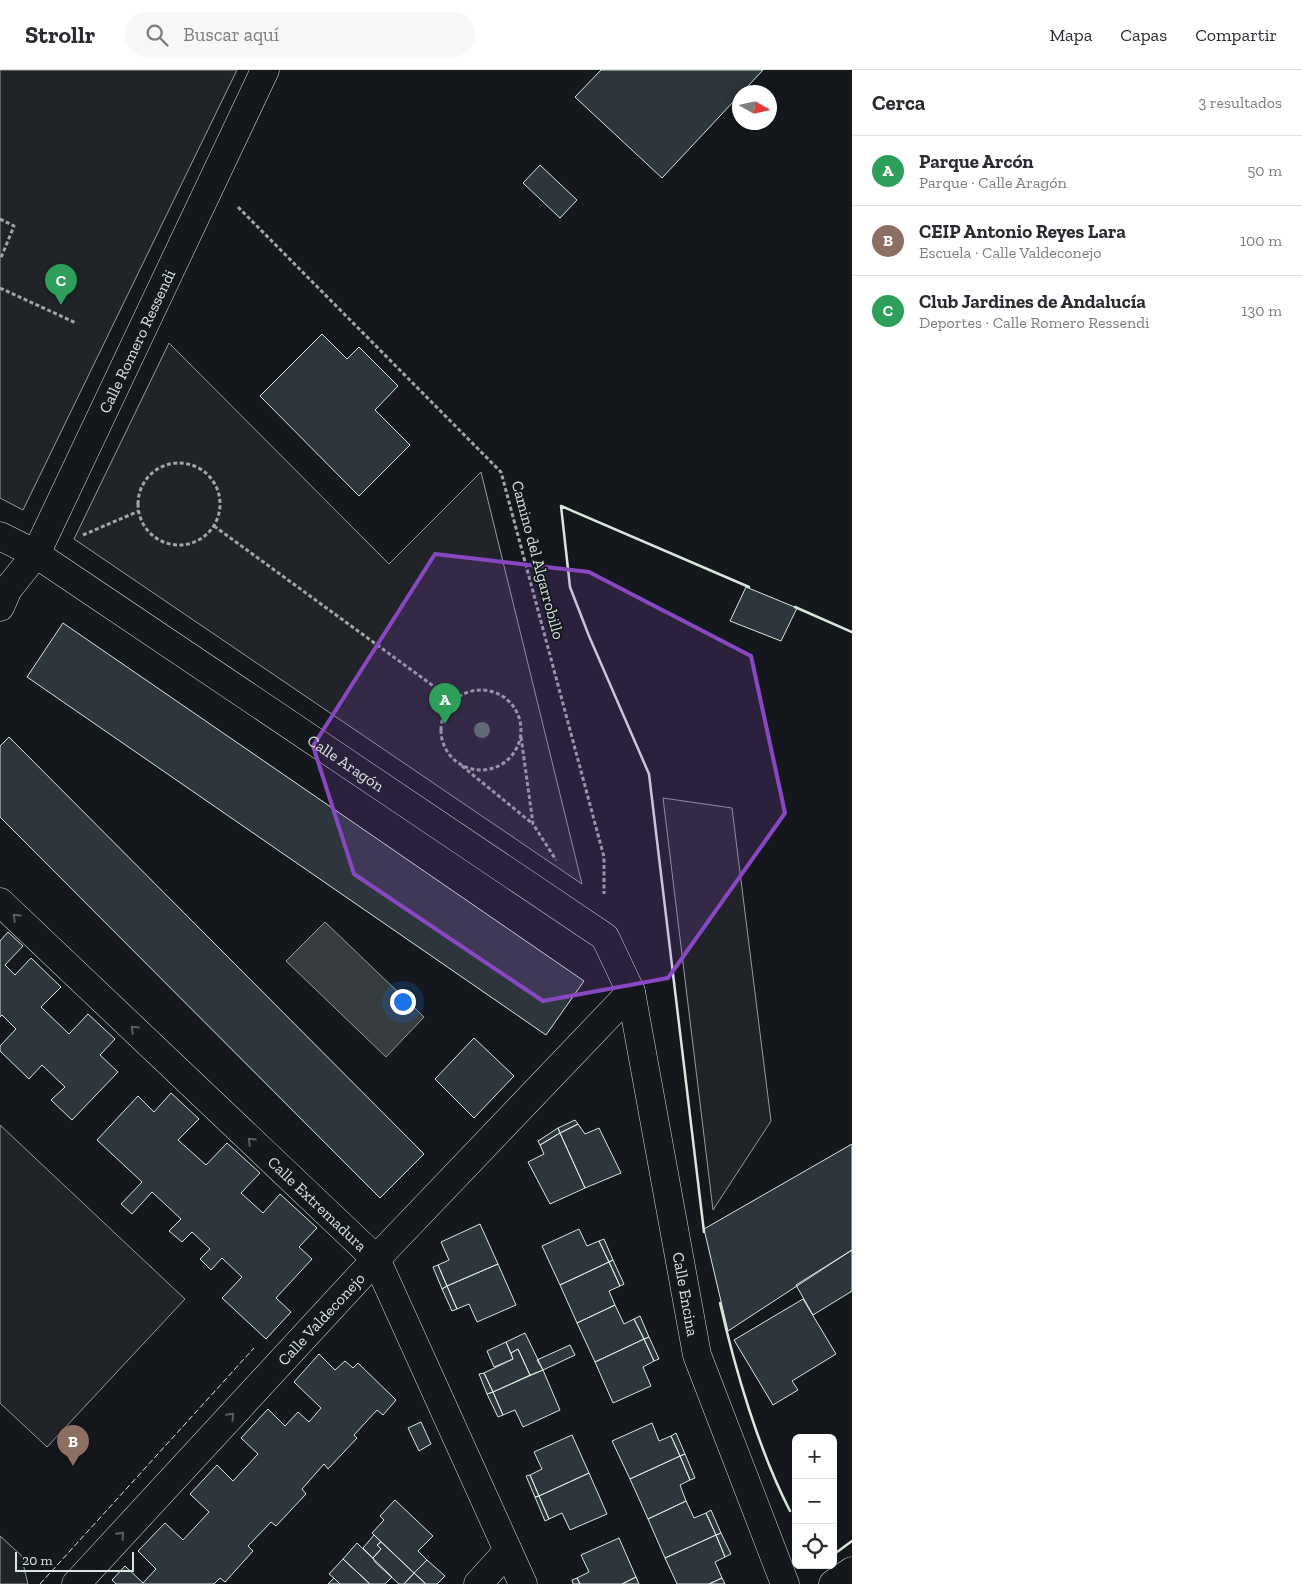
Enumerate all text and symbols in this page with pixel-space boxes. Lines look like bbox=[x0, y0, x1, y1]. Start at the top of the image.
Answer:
search box bbox=[125, 12, 475, 57]
text: Strollr bbox=[25, 20, 95, 49]
icon: search bbox=[143, 21, 171, 49]
text: Buscar aquí bbox=[183, 23, 279, 46]
text: Mapa bbox=[1049, 24, 1092, 46]
text: Capas bbox=[1120, 24, 1167, 46]
text: Compartir bbox=[1195, 24, 1277, 46]
north arrow bbox=[732, 85, 777, 130]
text: Cerca bbox=[872, 90, 925, 115]
text: 3 resultados bbox=[1198, 93, 1282, 112]
text: Parque Arcón bbox=[919, 150, 1034, 173]
text: A bbox=[883, 161, 894, 180]
text: 50 m bbox=[1247, 161, 1282, 180]
text: Parque · Calle Aragón bbox=[919, 173, 1067, 192]
text: CEIP Antonio Reyes Lara bbox=[919, 220, 1126, 243]
text: B bbox=[883, 231, 893, 250]
text: 100 m bbox=[1240, 231, 1282, 250]
text: Escuela · Calle Valdeconejo bbox=[919, 243, 1101, 262]
pin: C bbox=[45, 264, 77, 305]
street label: Calle Romero Ressendi bbox=[95, 266, 179, 416]
text: Club Jardines de Andalucía bbox=[919, 290, 1146, 313]
text: C bbox=[883, 301, 893, 320]
text: 130 m bbox=[1241, 301, 1282, 320]
text: Deportes · Calle Romero Ressendi bbox=[919, 313, 1149, 332]
street label: Camino del Algarrobillo bbox=[508, 479, 568, 641]
pin: A bbox=[429, 683, 461, 724]
street label: Calle Aragón bbox=[304, 730, 389, 796]
one-way arrow bbox=[13, 914, 22, 923]
your location bbox=[390, 989, 416, 1015]
one-way arrow bbox=[130, 1026, 139, 1035]
one-way arrow bbox=[248, 1138, 257, 1147]
street label: Calle Extremadura bbox=[264, 1152, 371, 1255]
street label: Calle Encina bbox=[669, 1250, 703, 1338]
street label: Calle Valdeconejo bbox=[273, 1268, 368, 1369]
one-way arrow bbox=[225, 1412, 234, 1421]
pin: B bbox=[57, 1425, 89, 1466]
map controls bbox=[792, 1434, 837, 1569]
button: + bbox=[792, 1434, 837, 1479]
button: − bbox=[792, 1479, 837, 1524]
button: locate bbox=[792, 1524, 837, 1569]
one-way arrow bbox=[115, 1532, 124, 1541]
scale bar bbox=[15, 1549, 134, 1572]
text: 20 m bbox=[22, 1552, 53, 1569]

